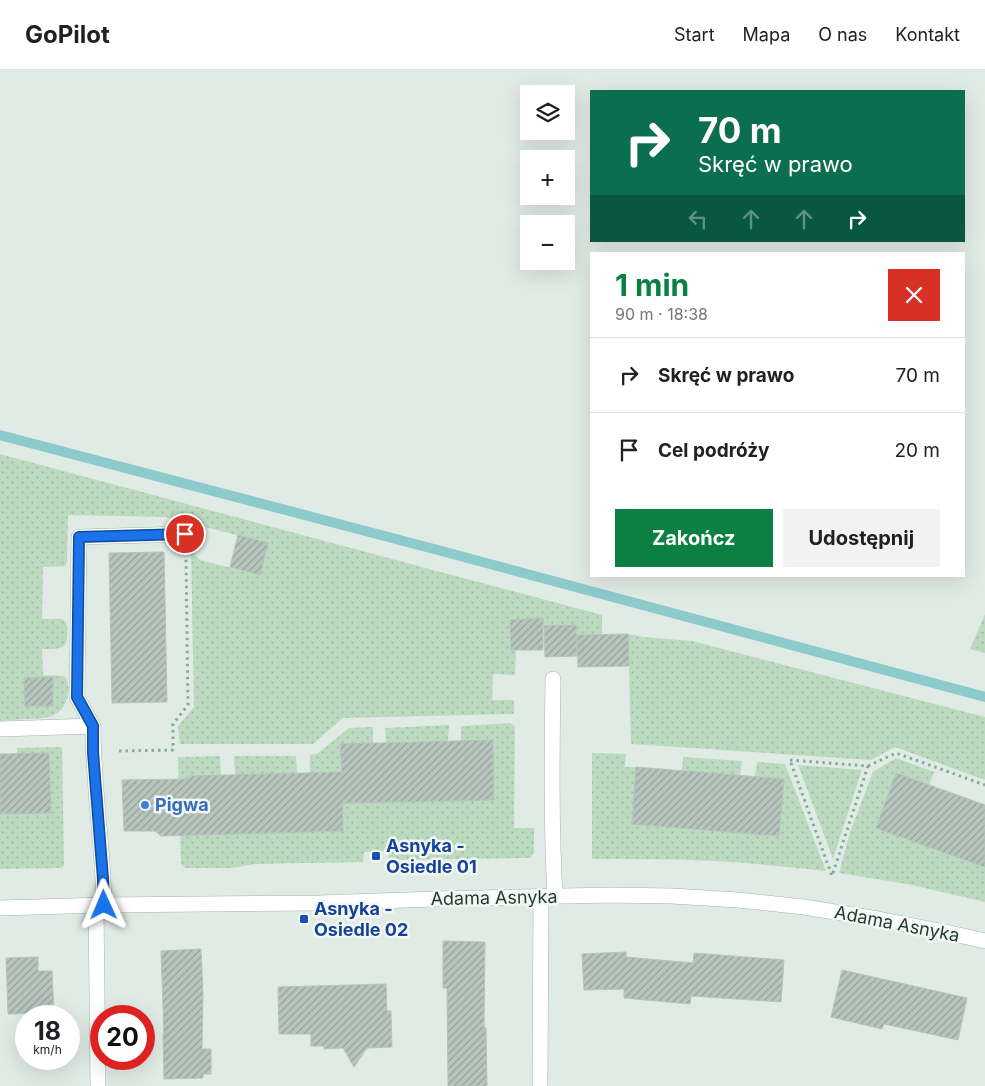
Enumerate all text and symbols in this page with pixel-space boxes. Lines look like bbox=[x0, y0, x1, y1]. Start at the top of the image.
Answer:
text: GoPilot bbox=[25, 20, 110, 49]
text: Start bbox=[674, 24, 715, 45]
text: Mapa bbox=[743, 24, 790, 45]
text: O nas bbox=[818, 24, 867, 45]
text: Kontakt bbox=[895, 24, 960, 45]
map controls bbox=[520, 85, 575, 270]
button: layers bbox=[520, 85, 575, 140]
text: 70 m bbox=[698, 109, 782, 151]
icon: right bbox=[615, 110, 680, 175]
button: + bbox=[520, 150, 575, 205]
text: Skręć w prawo bbox=[698, 151, 853, 177]
icon: left bbox=[684, 205, 712, 233]
icon: ahead bbox=[737, 205, 765, 233]
icon: ahead bbox=[790, 205, 818, 233]
icon: right bbox=[843, 205, 871, 233]
button: − bbox=[520, 215, 575, 270]
text: 1 min bbox=[615, 267, 689, 303]
button: close bbox=[888, 269, 940, 321]
text: 90 m · 18:38 bbox=[615, 304, 708, 324]
icon: right bbox=[615, 361, 643, 389]
text: Skręć w prawo bbox=[658, 364, 794, 387]
text: 70 m bbox=[896, 364, 940, 387]
icon: arrive bbox=[615, 436, 643, 464]
text: Cel podróży bbox=[658, 439, 770, 462]
text: 20 m bbox=[894, 439, 940, 462]
button: Zakończ bbox=[615, 509, 773, 567]
button: Udostępnij bbox=[783, 509, 940, 567]
pin bbox=[164, 513, 206, 555]
icon: arrive bbox=[171, 520, 199, 548]
place label: Pigwa bbox=[155, 794, 209, 815]
marker: Pigwa bbox=[139, 799, 151, 811]
place label: Asnyka - Osiedle 01 bbox=[386, 835, 477, 877]
marker: Asnyka - Osiedle 01 bbox=[370, 850, 382, 862]
position arrow bbox=[77, 878, 129, 930]
street label: Adama Asnyka bbox=[430, 886, 558, 909]
place label: Asnyka - Osiedle 02 bbox=[314, 898, 408, 940]
street label: Adama Asnyka bbox=[833, 901, 961, 946]
marker: Asnyka - Osiedle 02 bbox=[298, 913, 310, 925]
speed limit sign: 20 bbox=[90, 1005, 155, 1070]
text: 18 bbox=[34, 1016, 61, 1046]
text: km/h bbox=[33, 1042, 62, 1057]

